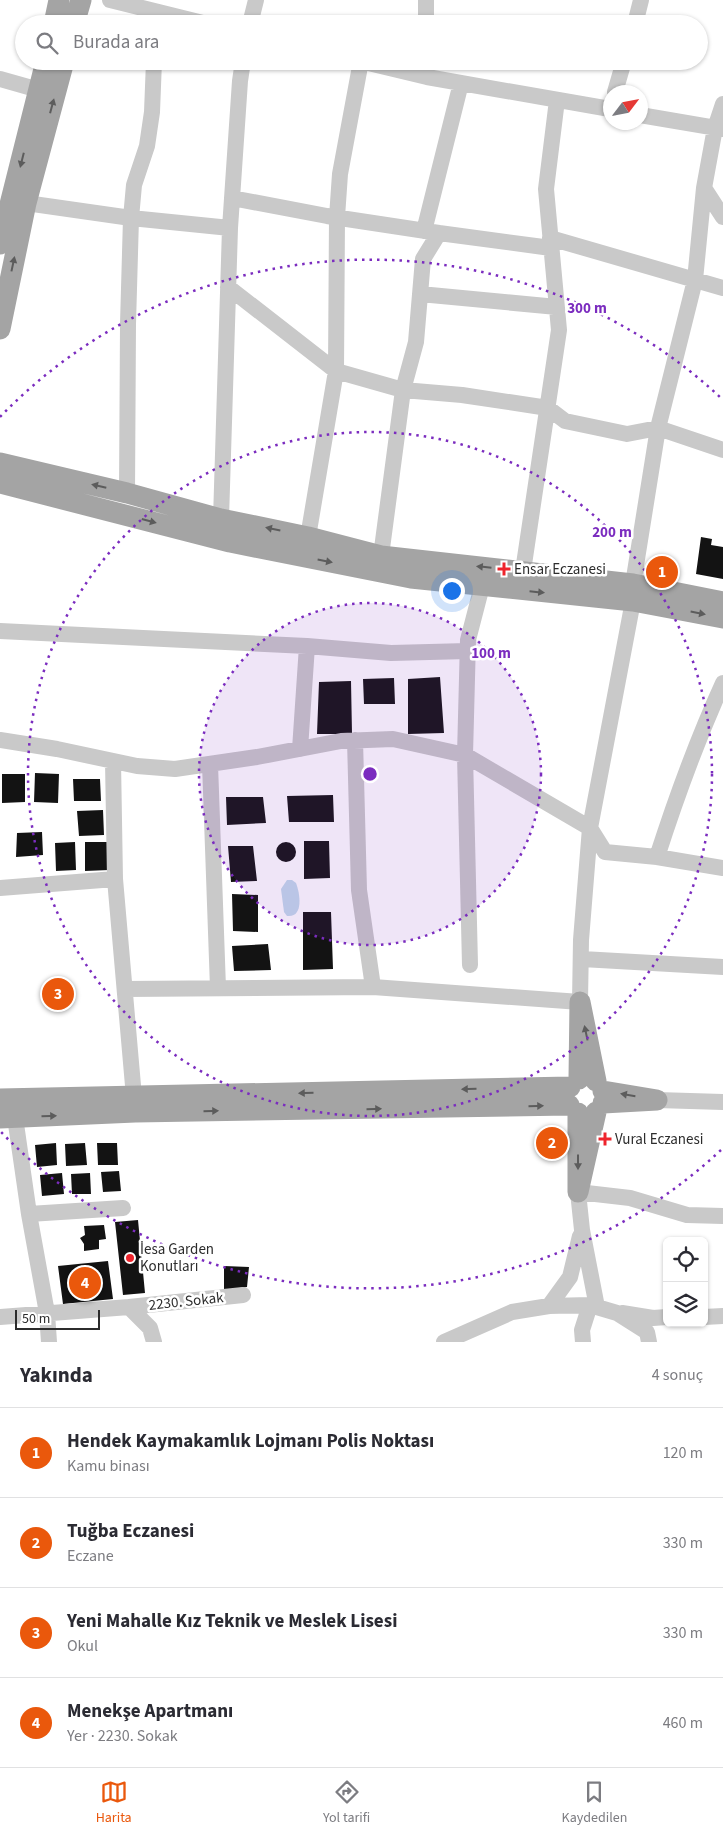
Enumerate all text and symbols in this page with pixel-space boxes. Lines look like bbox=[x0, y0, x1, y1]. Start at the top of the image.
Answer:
search box bbox=[15, 15, 708, 70]
icon: search bbox=[33, 29, 61, 57]
text: Burada ara bbox=[73, 29, 159, 56]
north arrow bbox=[603, 85, 648, 130]
one-way arrow bbox=[48, 99, 56, 114]
one-way arrow bbox=[17, 152, 25, 167]
one-way arrow bbox=[10, 255, 18, 271]
text: 300 m bbox=[567, 298, 607, 319]
one-way arrow bbox=[91, 482, 106, 490]
one-way arrow bbox=[142, 517, 157, 525]
text: 200 m bbox=[592, 522, 632, 543]
one-way arrow bbox=[265, 525, 281, 533]
pin: 1 bbox=[646, 553, 678, 591]
one-way arrow bbox=[317, 557, 333, 565]
place label: Ensar Eczanesi bbox=[514, 559, 606, 580]
one-way arrow bbox=[476, 563, 492, 571]
marker: Ensar Eczanesi bbox=[498, 563, 510, 575]
your location bbox=[439, 578, 465, 604]
one-way arrow bbox=[529, 588, 545, 596]
one-way arrow bbox=[690, 609, 706, 617]
text: 100 m bbox=[471, 643, 511, 664]
centre of rings bbox=[361, 765, 379, 783]
pin: 3 bbox=[42, 975, 74, 1013]
one-way arrow bbox=[582, 1026, 590, 1041]
one-way arrow bbox=[460, 1086, 476, 1094]
one-way arrow bbox=[298, 1089, 314, 1097]
one-way arrow bbox=[620, 1090, 636, 1098]
one-way arrow bbox=[528, 1101, 544, 1109]
one-way arrow bbox=[366, 1105, 382, 1113]
one-way arrow bbox=[203, 1107, 219, 1115]
one-way arrow bbox=[41, 1111, 57, 1119]
pin: 2 bbox=[536, 1124, 568, 1162]
place label: Vural Eczanesi bbox=[615, 1129, 703, 1150]
marker: Vural Eczanesi bbox=[599, 1133, 611, 1145]
one-way arrow bbox=[574, 1154, 582, 1170]
map controls bbox=[663, 1237, 708, 1327]
button: locate bbox=[663, 1237, 708, 1282]
place label: İesa Garden Konutları bbox=[140, 1239, 214, 1277]
marker: İesa Garden Konutları bbox=[124, 1252, 136, 1264]
pin: 4 bbox=[69, 1264, 101, 1302]
button: layers bbox=[663, 1282, 708, 1327]
street label: 2230. Sokak bbox=[148, 1287, 225, 1316]
scale bar bbox=[15, 1307, 100, 1330]
text: 50 m bbox=[22, 1309, 50, 1329]
text: Yakında bbox=[20, 1360, 93, 1390]
text: 4 sonuç bbox=[652, 1364, 703, 1386]
text: Hendek Kaymakamlık Lojmanı Polis Noktası bbox=[67, 1428, 434, 1455]
text: 1 bbox=[32, 1442, 40, 1464]
text: 120 m bbox=[663, 1442, 703, 1464]
text: Kamu binası bbox=[67, 1455, 150, 1477]
text: Tuğba Eczanesi bbox=[67, 1518, 194, 1545]
text: 2 bbox=[32, 1532, 40, 1554]
text: 330 m bbox=[663, 1532, 703, 1554]
text: Eczane bbox=[67, 1545, 114, 1567]
text: Yeni Mahalle Kız Teknik ve Meslek Lisesi bbox=[67, 1608, 397, 1635]
text: 3 bbox=[32, 1622, 40, 1644]
text: 330 m bbox=[663, 1622, 703, 1644]
text: Okul bbox=[67, 1635, 98, 1657]
text: Menekşe Apartmanı bbox=[67, 1698, 233, 1725]
text: 4 bbox=[32, 1712, 40, 1734]
text: 460 m bbox=[663, 1712, 703, 1734]
text: Yer · 2230. Sokak bbox=[67, 1725, 178, 1747]
tab: Harita bbox=[96, 1778, 132, 1828]
tab: Yol tarifi bbox=[323, 1778, 370, 1828]
tab: Kaydedilen bbox=[562, 1778, 627, 1828]

